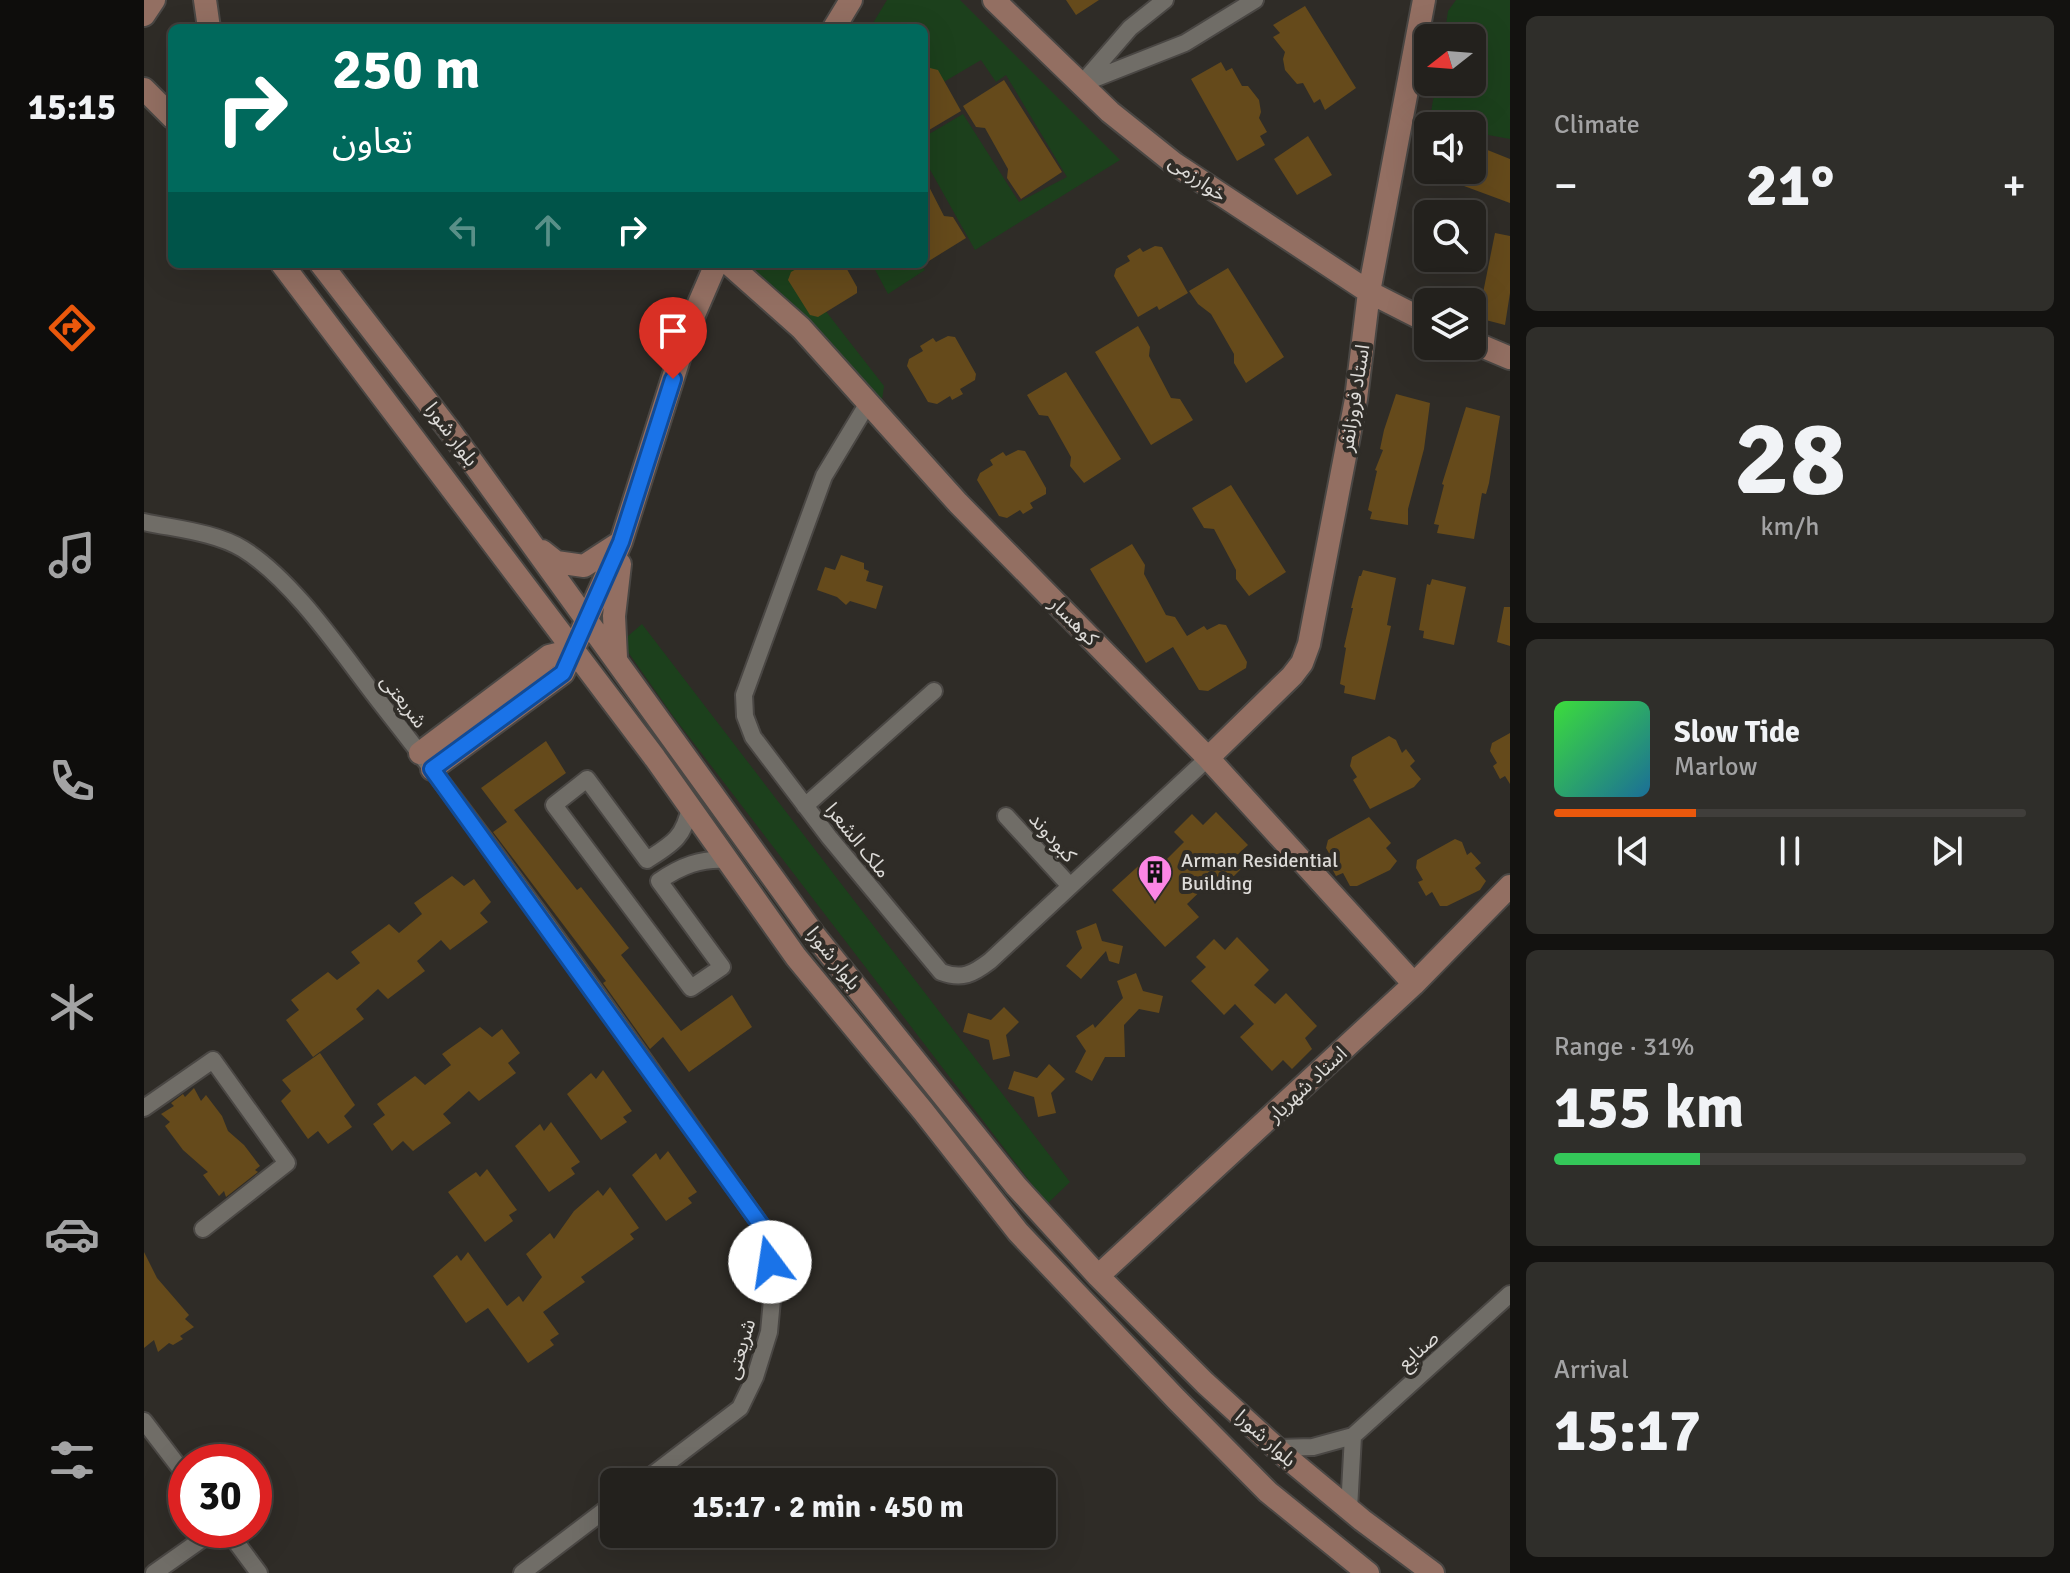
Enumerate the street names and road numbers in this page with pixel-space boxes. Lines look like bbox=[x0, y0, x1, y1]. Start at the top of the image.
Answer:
street label: خوارزمی bbox=[1164, 150, 1232, 207]
street label: استاد فروزانفر bbox=[1334, 343, 1375, 454]
street label: بلوار شورا bbox=[419, 397, 484, 471]
street label: کوهسار bbox=[1043, 591, 1104, 652]
street label: شریعتی bbox=[375, 669, 432, 733]
street label: ملک الشعرا bbox=[820, 797, 896, 883]
street label: کبودوند bbox=[1024, 807, 1082, 868]
street label: بلوار شورا bbox=[801, 921, 866, 995]
street label: استاد شهریار bbox=[1262, 1041, 1352, 1128]
street label: شریعتی bbox=[720, 1316, 761, 1382]
street label: صنایع bbox=[1392, 1325, 1446, 1377]
street label: بلوار شورا bbox=[1230, 1404, 1302, 1472]

